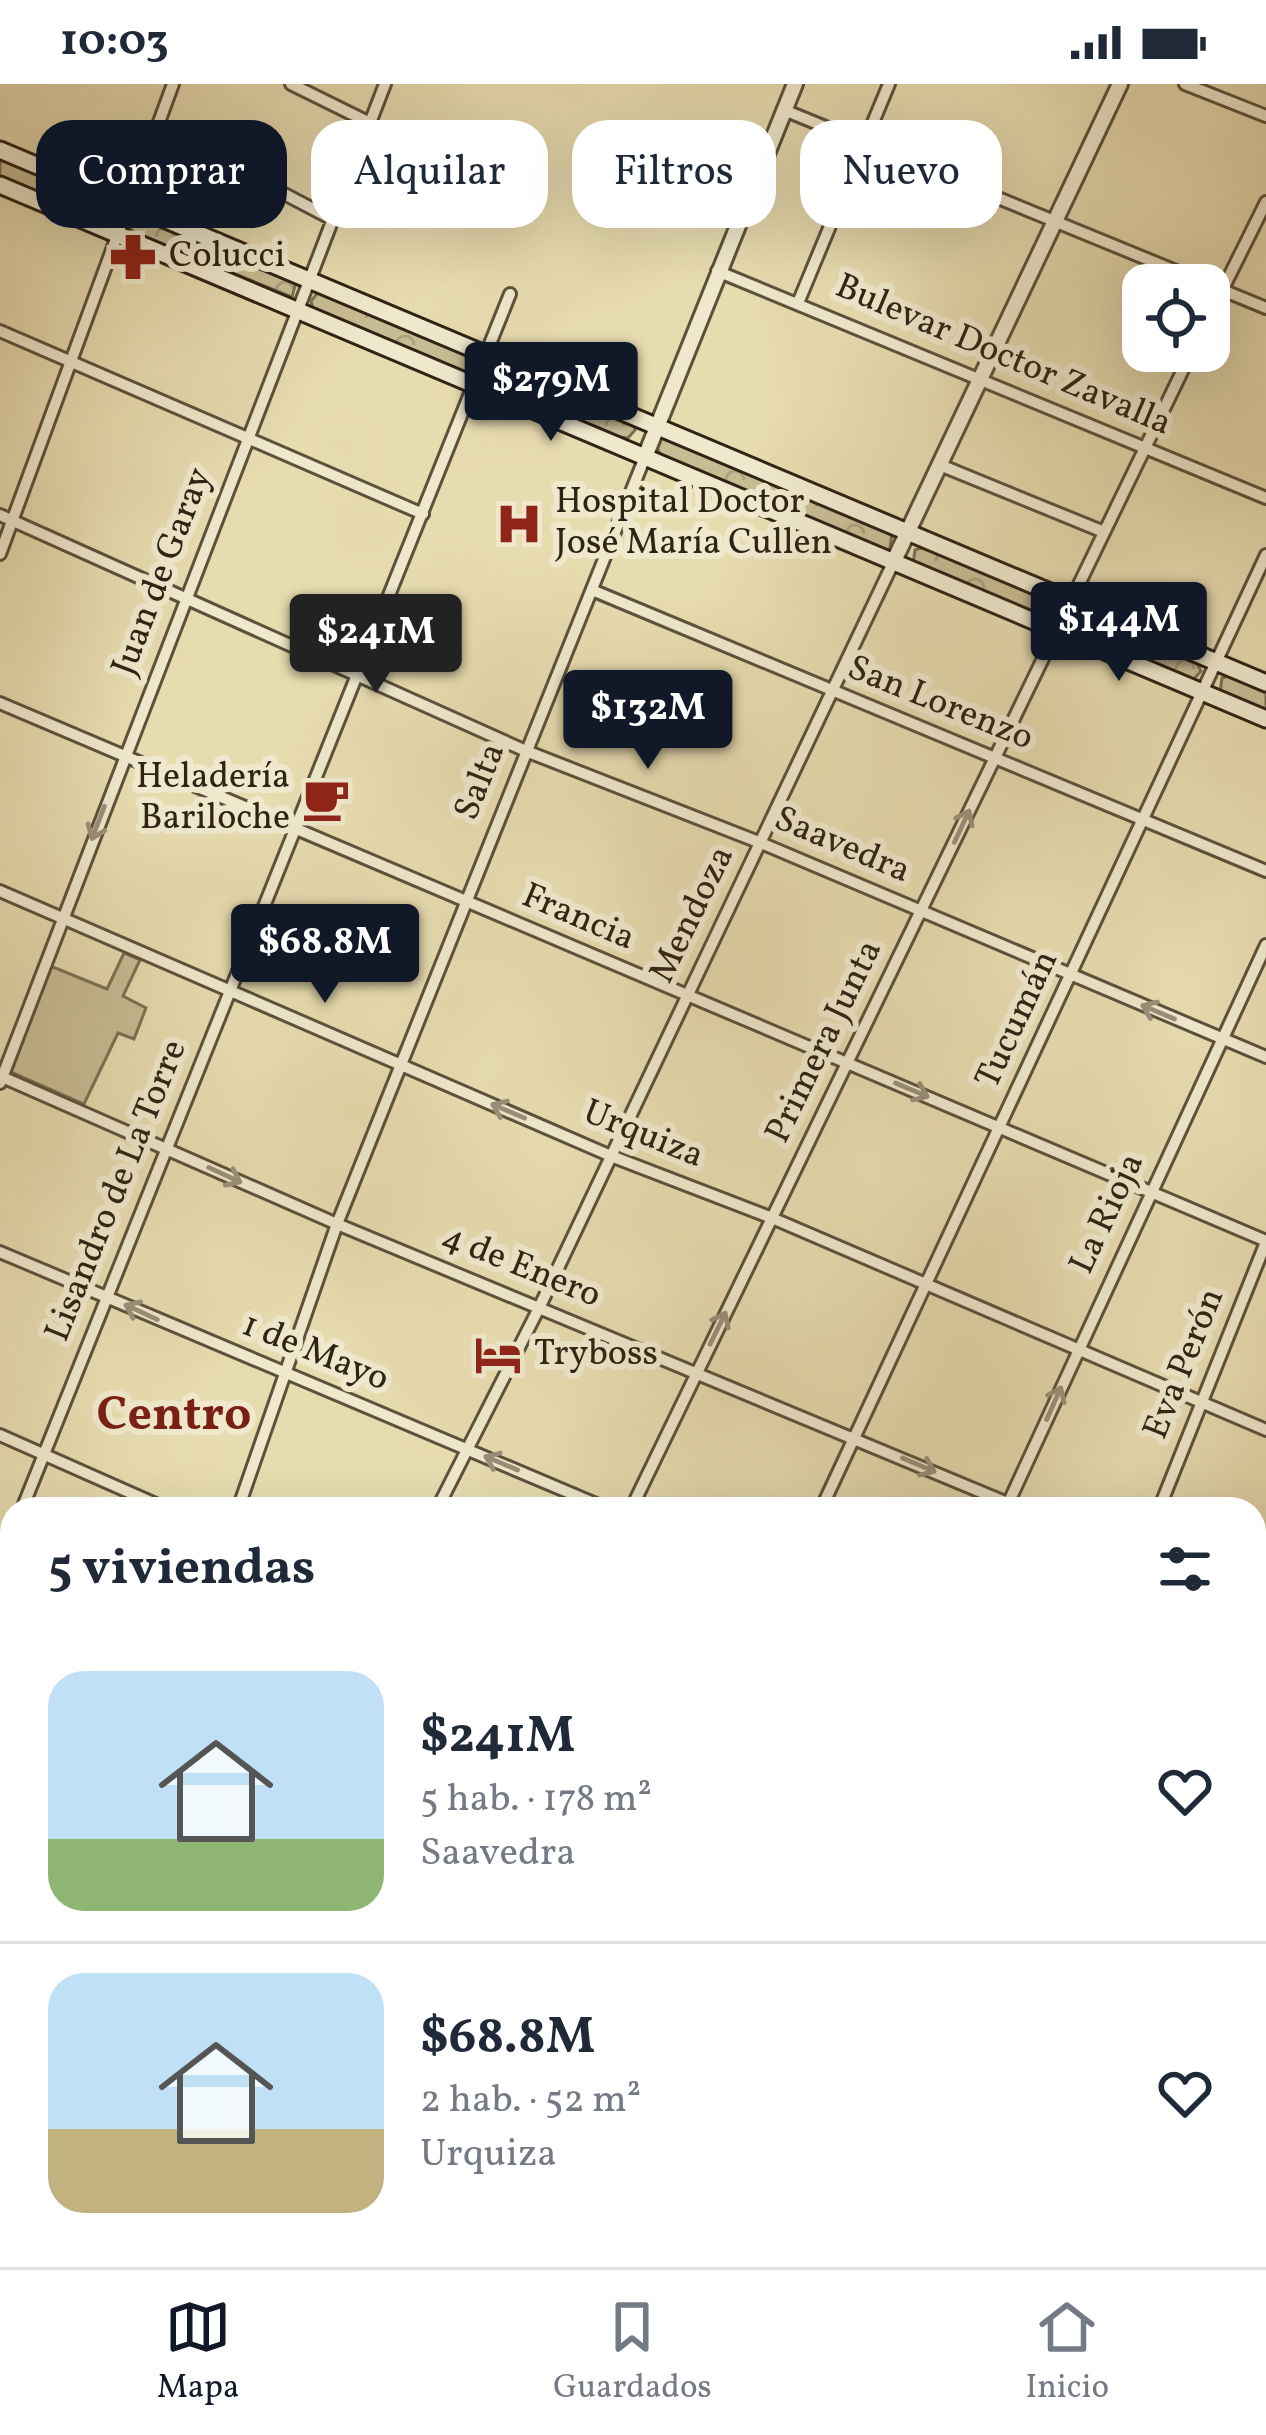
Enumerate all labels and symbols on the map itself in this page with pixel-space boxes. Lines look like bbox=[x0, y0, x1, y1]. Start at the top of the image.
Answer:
pharmacy icon: Colucci bbox=[108, 232, 158, 282]
place label: Colucci bbox=[169, 232, 285, 282]
street label: Bulevar Doctor Zavalla bbox=[827, 263, 1179, 449]
pin: $279M bbox=[467, 342, 635, 444]
street label: Juan de Garay bbox=[100, 461, 226, 683]
place label: Hospital Doctor José María Cullen bbox=[555, 478, 832, 569]
hospital icon: Hospital Doctor José María Cullen bbox=[494, 499, 544, 549]
pin: $144M bbox=[1035, 582, 1203, 684]
pin: $241M bbox=[292, 594, 460, 696]
street label: San Lorenzo bbox=[839, 644, 1041, 764]
pin: $132M bbox=[564, 670, 732, 772]
street label: Salta bbox=[443, 736, 519, 828]
place label: Heladería Bariloche bbox=[136, 753, 290, 844]
cafe icon: Heladería Bariloche bbox=[301, 774, 351, 824]
street label: Saavedra bbox=[766, 795, 918, 897]
one-way arrow bbox=[86, 804, 107, 841]
one-way arrow bbox=[952, 809, 974, 845]
street label: Mendoza bbox=[638, 838, 748, 992]
street label: Francia bbox=[514, 872, 642, 964]
pin: $68.8M bbox=[227, 904, 423, 1006]
street label: Primera Junta bbox=[754, 932, 896, 1152]
street label: Tucumán bbox=[964, 943, 1072, 1097]
one-way arrow bbox=[1141, 1000, 1178, 1021]
street label: Lisandro de La Torre bbox=[34, 1033, 200, 1349]
one-way arrow bbox=[893, 1080, 929, 1102]
street label: Urquiza bbox=[575, 1088, 711, 1182]
one-way arrow bbox=[491, 1099, 527, 1121]
street label: La Rioja bbox=[1058, 1145, 1158, 1283]
one-way arrow bbox=[206, 1165, 242, 1187]
street label: 4 de Enero bbox=[434, 1212, 608, 1322]
street label: Eva Perón bbox=[1132, 1281, 1238, 1447]
one-way arrow bbox=[124, 1300, 160, 1322]
street label: 1 de Mayo bbox=[234, 1301, 396, 1405]
one-way arrow bbox=[708, 1311, 731, 1346]
hotel icon: Tryboss bbox=[473, 1330, 523, 1380]
place label: Tryboss bbox=[534, 1330, 658, 1380]
district label: Centro bbox=[97, 1383, 251, 1450]
one-way arrow bbox=[1045, 1385, 1067, 1421]
one-way arrow bbox=[483, 1451, 520, 1472]
one-way arrow bbox=[900, 1456, 936, 1478]

